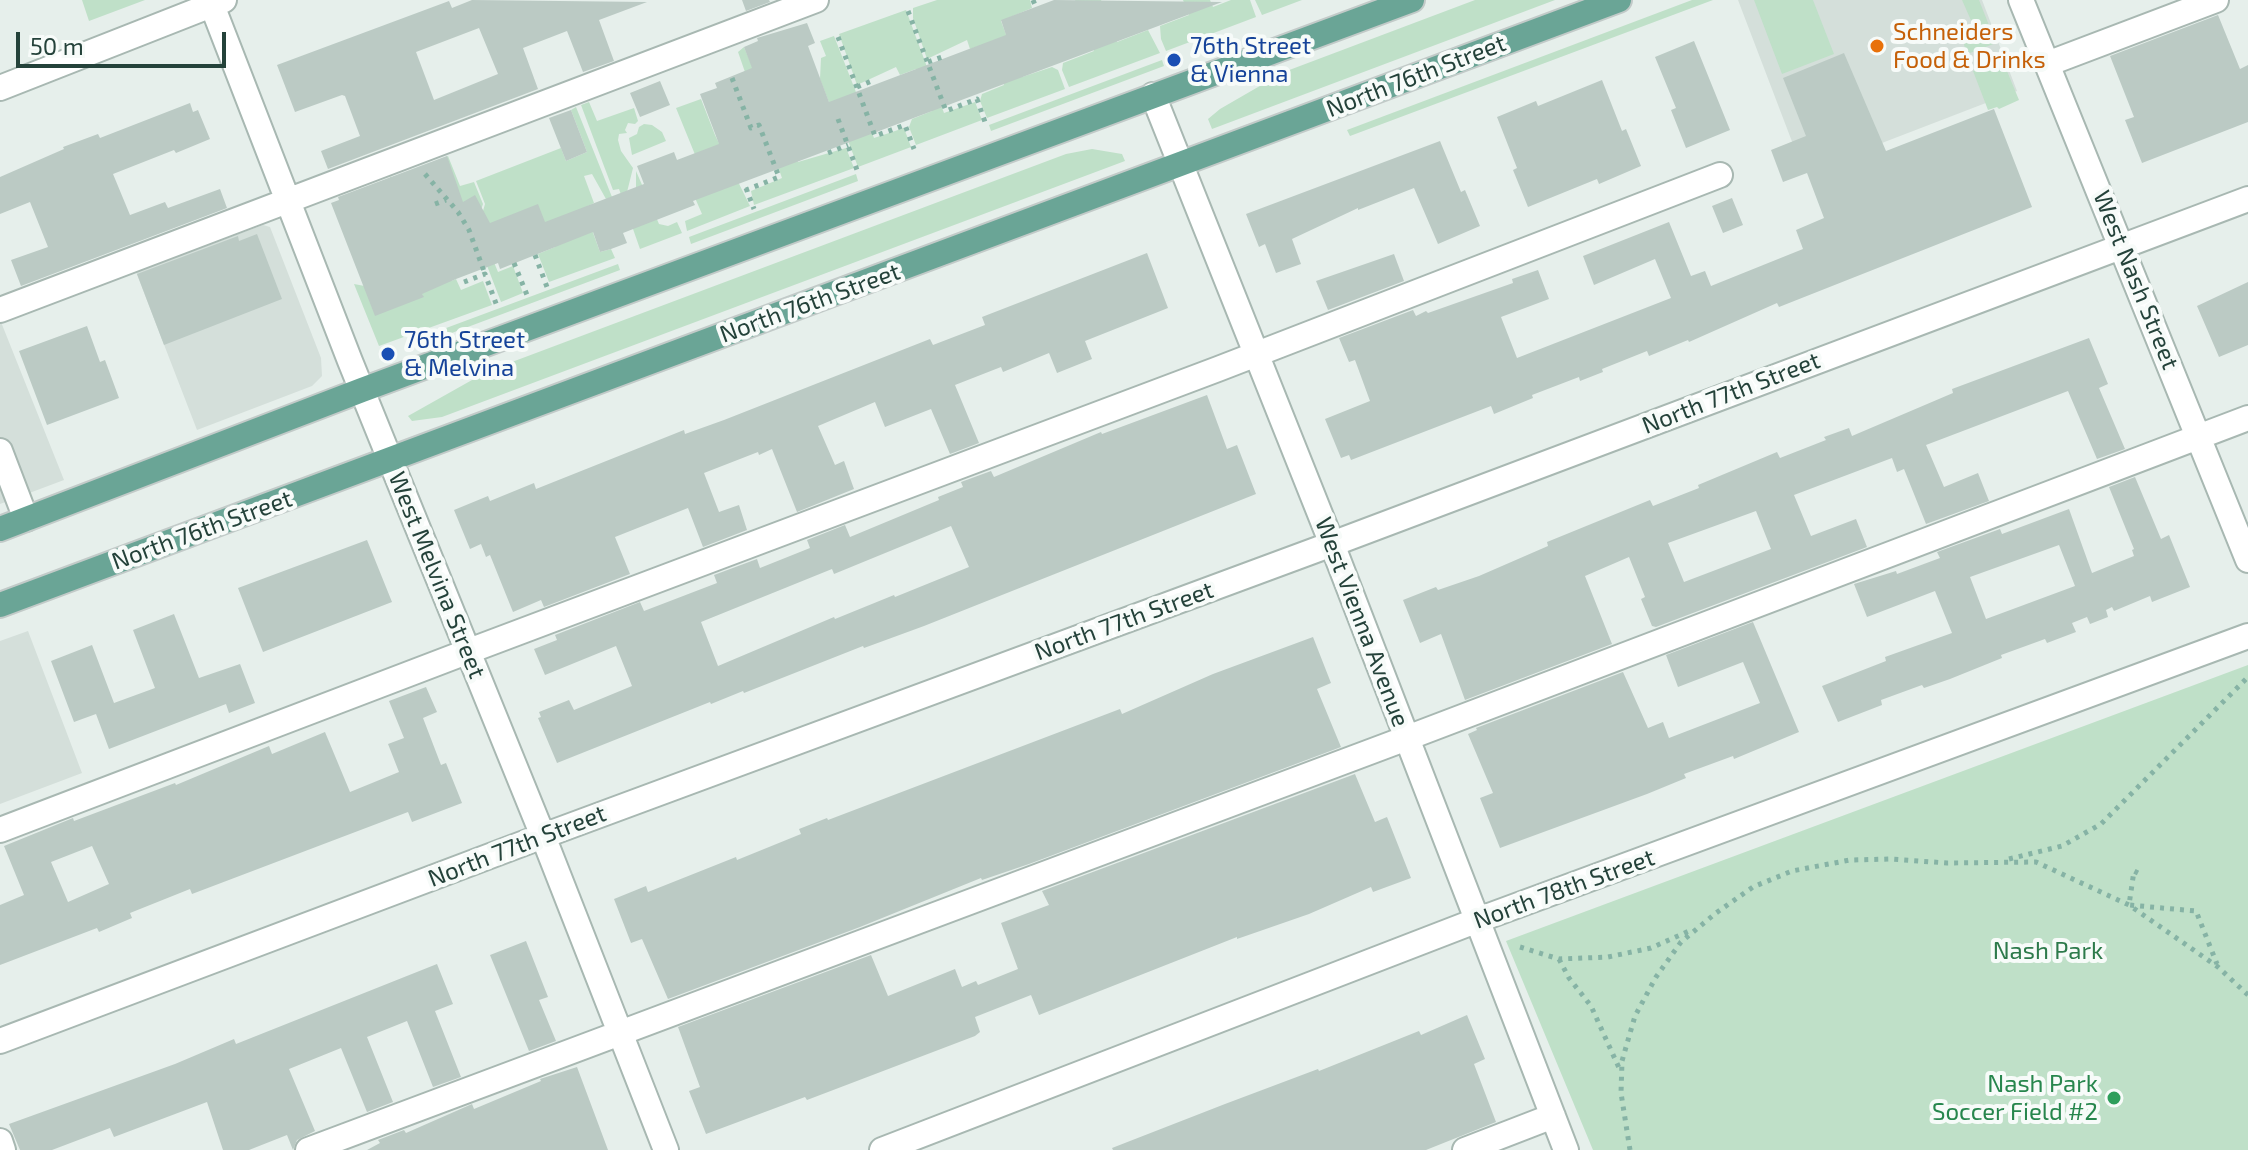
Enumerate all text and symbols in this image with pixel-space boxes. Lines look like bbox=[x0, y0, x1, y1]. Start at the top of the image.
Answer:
scale bar bbox=[20, 16, 230, 66]
place label: Schneiders Food & Drinks bbox=[1893, 18, 2046, 74]
street label: North 76th Street bbox=[1322, 29, 1510, 123]
text: 50 m bbox=[30, 31, 84, 60]
place label: 76th Street & Vienna bbox=[1190, 32, 1311, 88]
marker: Schneiders Food & Drinks bbox=[1868, 37, 1886, 55]
marker: 76th Street & Vienna bbox=[1165, 51, 1183, 69]
street label: West Nash Street bbox=[2087, 186, 2185, 374]
street label: North 76th Street bbox=[716, 257, 904, 349]
place label: 76th Street & Melvina bbox=[404, 326, 525, 382]
marker: 76th Street & Melvina bbox=[379, 345, 397, 363]
street label: North 77th Street bbox=[1638, 346, 1824, 440]
street label: West Melvina Street bbox=[382, 467, 492, 683]
street label: North 76th Street bbox=[108, 484, 296, 576]
street label: West Vienna Avenue bbox=[1309, 513, 1415, 731]
street label: North 77th Street bbox=[1031, 575, 1217, 667]
street label: North 77th Street bbox=[424, 799, 610, 893]
street label: North 78th Street bbox=[1470, 843, 1658, 935]
park label: Nash Park bbox=[1993, 937, 2103, 965]
place label: Nash Park Soccer Field #2 bbox=[1932, 1070, 2098, 1126]
marker: Nash Park Soccer Field #2 bbox=[2105, 1089, 2123, 1107]

